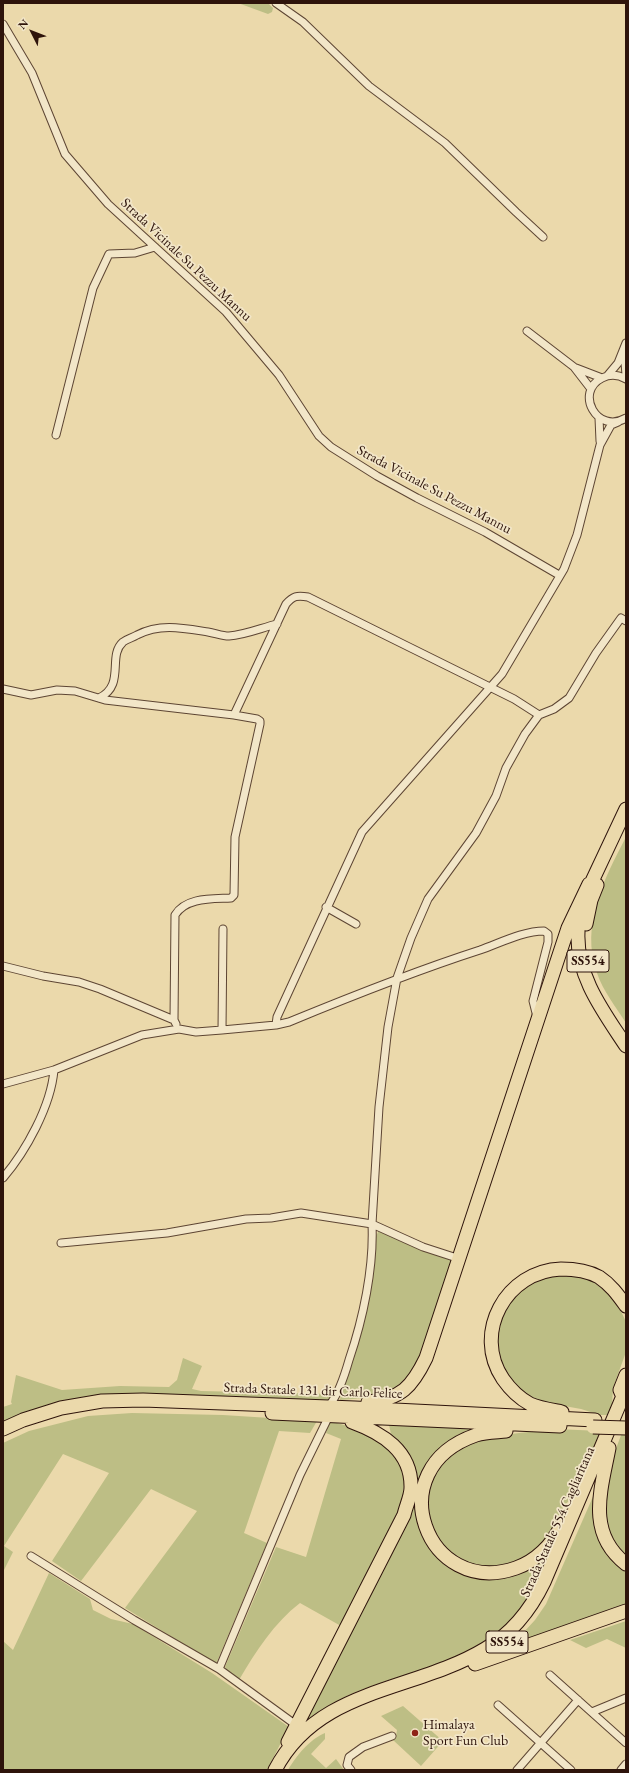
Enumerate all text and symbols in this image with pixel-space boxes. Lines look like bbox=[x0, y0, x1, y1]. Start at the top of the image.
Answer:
north arrow bbox=[12, 12, 52, 52]
text: N bbox=[15, 16, 31, 32]
street label: Strada Vicinale Su Pezzu Mannu bbox=[117, 195, 255, 325]
street label: Strada Vicinale Su Pezzu Mannu bbox=[354, 442, 514, 538]
road number: SS554 bbox=[567, 950, 609, 972]
street label: Strada Statale 131 dir Carlo Felice bbox=[223, 1379, 403, 1403]
street label: Strada Statale 554 Cagliaritana bbox=[517, 1444, 599, 1600]
road number: SS554 bbox=[486, 1631, 528, 1653]
place label: Himalaya Sport Fun Club bbox=[423, 1717, 508, 1750]
marker: Himalaya Sport Fun Club bbox=[410, 1728, 420, 1738]

